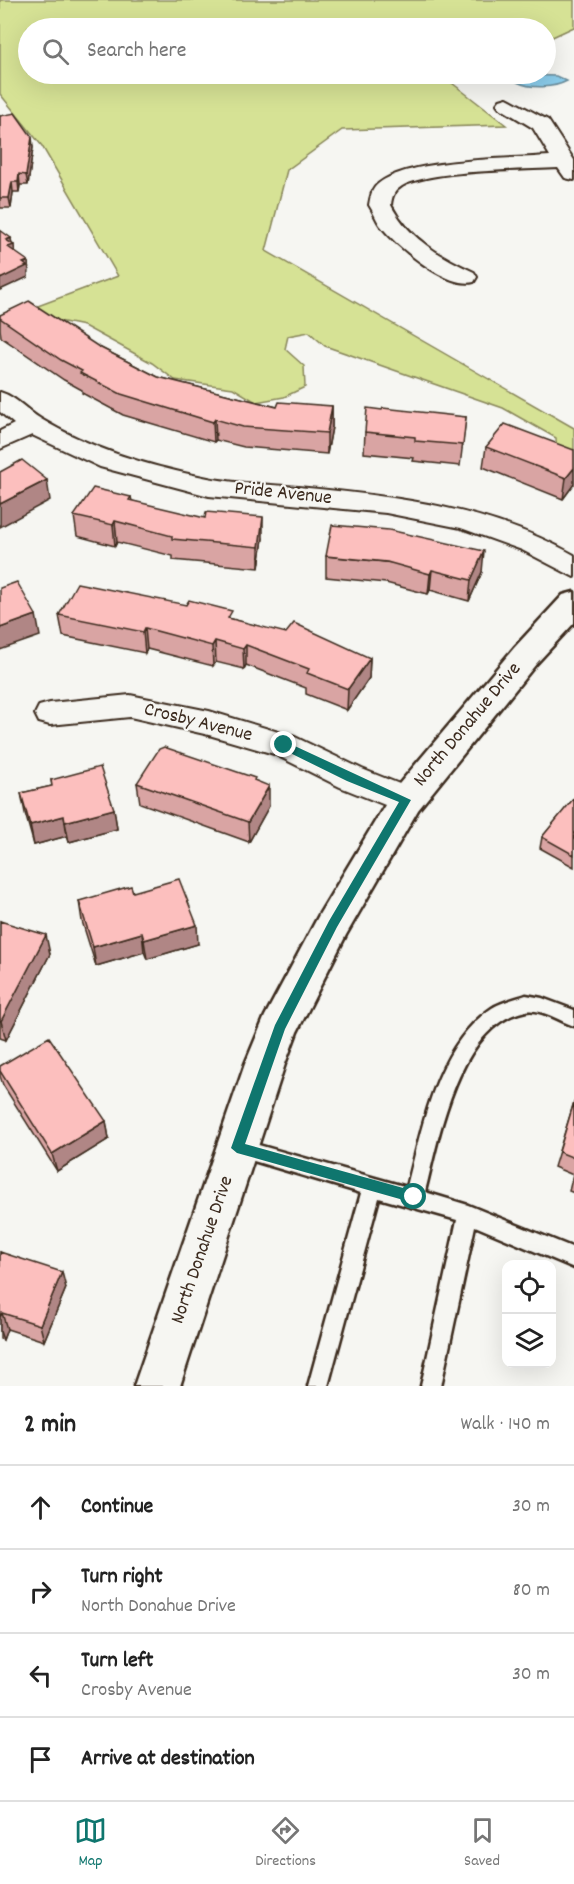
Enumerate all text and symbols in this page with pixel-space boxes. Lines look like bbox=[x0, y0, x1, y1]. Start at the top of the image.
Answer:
search box bbox=[18, 18, 556, 84]
icon: search bbox=[39, 35, 72, 68]
text: Search here bbox=[87, 36, 186, 67]
street label: Pride Avenue bbox=[233, 475, 333, 513]
street label: North Donahue Drive bbox=[407, 657, 529, 793]
street label: Crosby Avenue bbox=[141, 696, 255, 750]
route end bbox=[270, 731, 296, 757]
street label: North Donahue Drive bbox=[165, 1172, 242, 1328]
route start bbox=[400, 1183, 426, 1209]
map controls bbox=[502, 1260, 556, 1368]
button: locate bbox=[502, 1260, 556, 1314]
button: layers bbox=[502, 1314, 556, 1368]
text: 2 min bbox=[24, 1407, 76, 1444]
text: Walk · 140 m bbox=[461, 1411, 550, 1439]
icon: ahead bbox=[24, 1491, 57, 1524]
text: Continue bbox=[81, 1492, 153, 1523]
text: 30 m bbox=[512, 1493, 550, 1521]
text: Turn right bbox=[81, 1562, 163, 1593]
icon: right bbox=[24, 1575, 57, 1608]
text: 80 m bbox=[513, 1577, 550, 1605]
text: North Donahue Drive bbox=[81, 1593, 236, 1621]
text: Turn left bbox=[81, 1646, 153, 1677]
icon: left bbox=[24, 1659, 57, 1692]
text: 30 m bbox=[512, 1661, 550, 1689]
text: Crosby Avenue bbox=[81, 1677, 192, 1705]
icon: arrive bbox=[24, 1743, 57, 1776]
text: Arrive at destination bbox=[81, 1744, 255, 1775]
tab: Map bbox=[74, 1814, 107, 1873]
tab: Directions bbox=[255, 1814, 316, 1873]
tab: Saved bbox=[464, 1814, 500, 1873]

